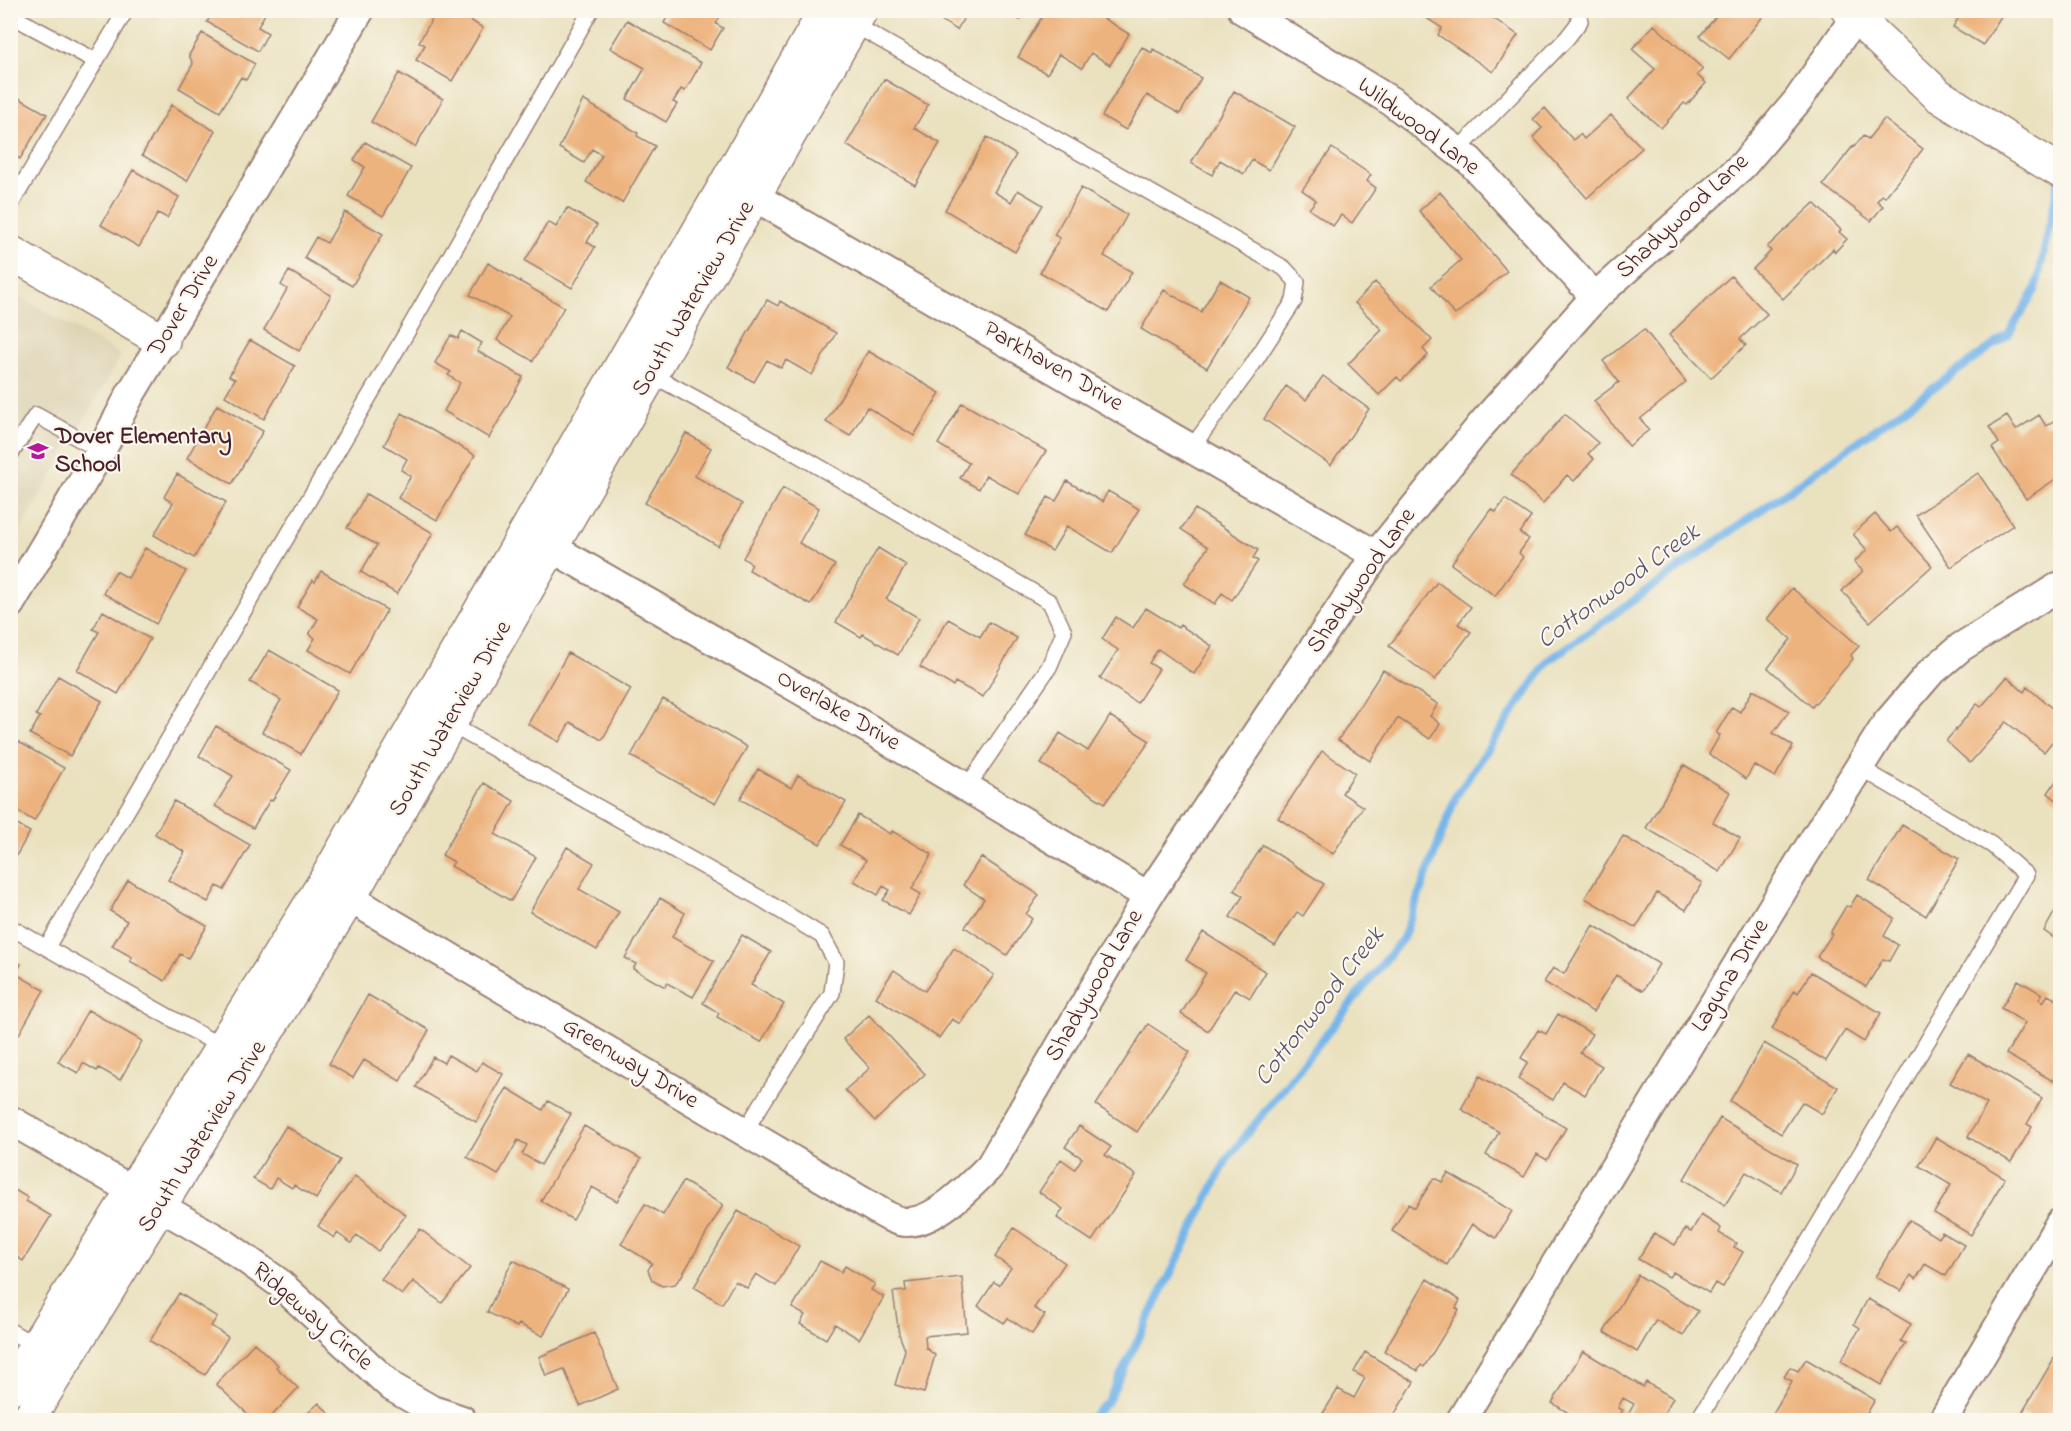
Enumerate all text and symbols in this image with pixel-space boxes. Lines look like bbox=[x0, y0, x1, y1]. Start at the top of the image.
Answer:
street label: Wildwood Lane bbox=[1349, 69, 1487, 185]
street label: Shadywood Lane bbox=[1609, 146, 1758, 289]
street label: South Waterview Drive bbox=[624, 194, 765, 403]
street label: Dover Drive bbox=[139, 248, 229, 365]
street label: Parkhaven Drive bbox=[977, 313, 1130, 421]
place label: Dover Elementary School bbox=[54, 420, 232, 483]
school or university icon: Dover Elementary School bbox=[26, 439, 50, 463]
street label: Shadywood Lane bbox=[1299, 501, 1426, 662]
water label: Cottonwood Creek bbox=[1530, 514, 1710, 659]
street label: South Waterview Drive bbox=[381, 614, 522, 823]
street label: Overlake Drive bbox=[769, 661, 907, 761]
street label: Shadywood Lane bbox=[1037, 903, 1154, 1069]
street label: Laguna Drive bbox=[1683, 912, 1779, 1040]
water label: Cottonwood Creek bbox=[1245, 918, 1396, 1095]
street label: Greenway Drive bbox=[554, 1009, 705, 1120]
street label: South Waterview Drive bbox=[130, 1034, 277, 1240]
street label: Ridgeway Circle bbox=[243, 1254, 381, 1381]

